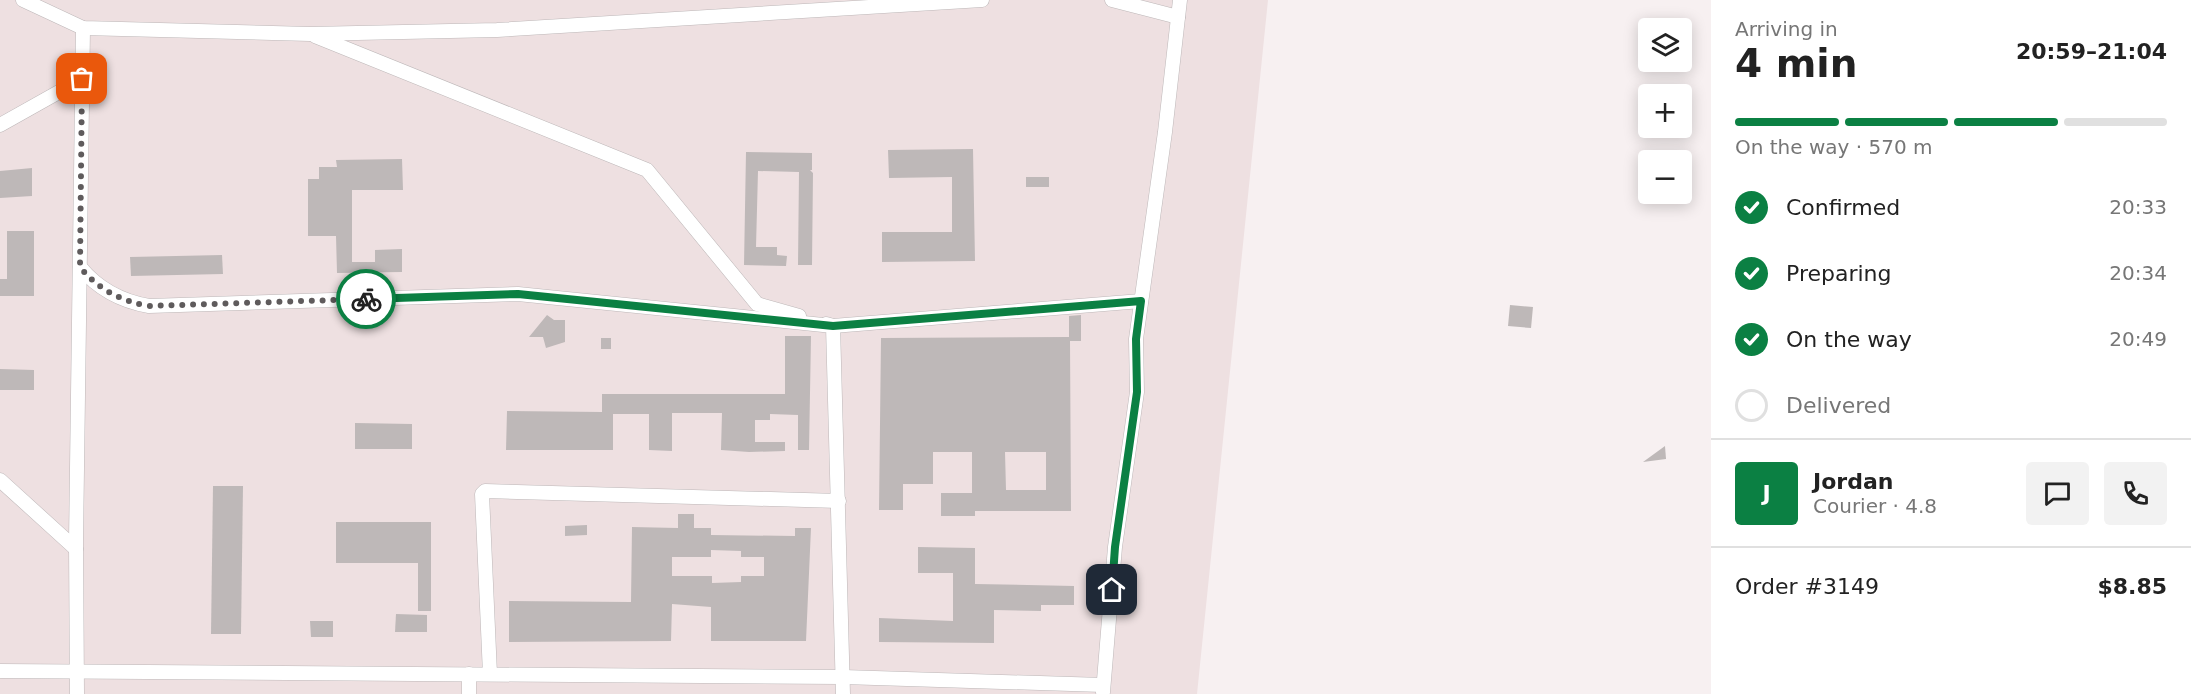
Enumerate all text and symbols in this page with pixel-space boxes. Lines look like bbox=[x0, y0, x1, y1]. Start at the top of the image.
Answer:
text: Arriving in bbox=[1735, 17, 1838, 41]
map controls bbox=[1638, 18, 1692, 204]
button: layers bbox=[1638, 18, 1692, 72]
text: 20:59–21:04 bbox=[2016, 39, 2167, 64]
text: 4 min bbox=[1735, 41, 1857, 86]
pin bbox=[56, 53, 107, 104]
icon: bag bbox=[65, 62, 98, 95]
button: + bbox=[1638, 84, 1692, 138]
text: On the way · 570 m bbox=[1735, 135, 1933, 159]
button: − bbox=[1638, 150, 1692, 204]
icon: check bbox=[1735, 191, 1768, 224]
text: Confirmed bbox=[1786, 195, 1900, 220]
text: 20:33 bbox=[2109, 195, 2167, 219]
icon: check bbox=[1735, 257, 1768, 290]
text: Preparing bbox=[1786, 261, 1892, 286]
text: 20:34 bbox=[2109, 261, 2167, 285]
courier bbox=[336, 269, 396, 329]
icon: bike bbox=[350, 283, 383, 316]
icon: check bbox=[1735, 323, 1768, 356]
text: On the way bbox=[1786, 327, 1912, 352]
text: 20:49 bbox=[2109, 327, 2167, 351]
text: Delivered bbox=[1786, 393, 1891, 418]
button: chat bbox=[2026, 462, 2089, 525]
button: phone bbox=[2104, 462, 2167, 525]
text: Jordan bbox=[1813, 469, 1893, 494]
text: J bbox=[1762, 481, 1771, 506]
text: Courier · 4.8 bbox=[1813, 494, 1937, 518]
pin bbox=[1086, 564, 1137, 615]
icon: home bbox=[1095, 573, 1128, 606]
text: Order #3149 bbox=[1735, 574, 1879, 599]
text: $8.85 bbox=[2097, 574, 2167, 599]

